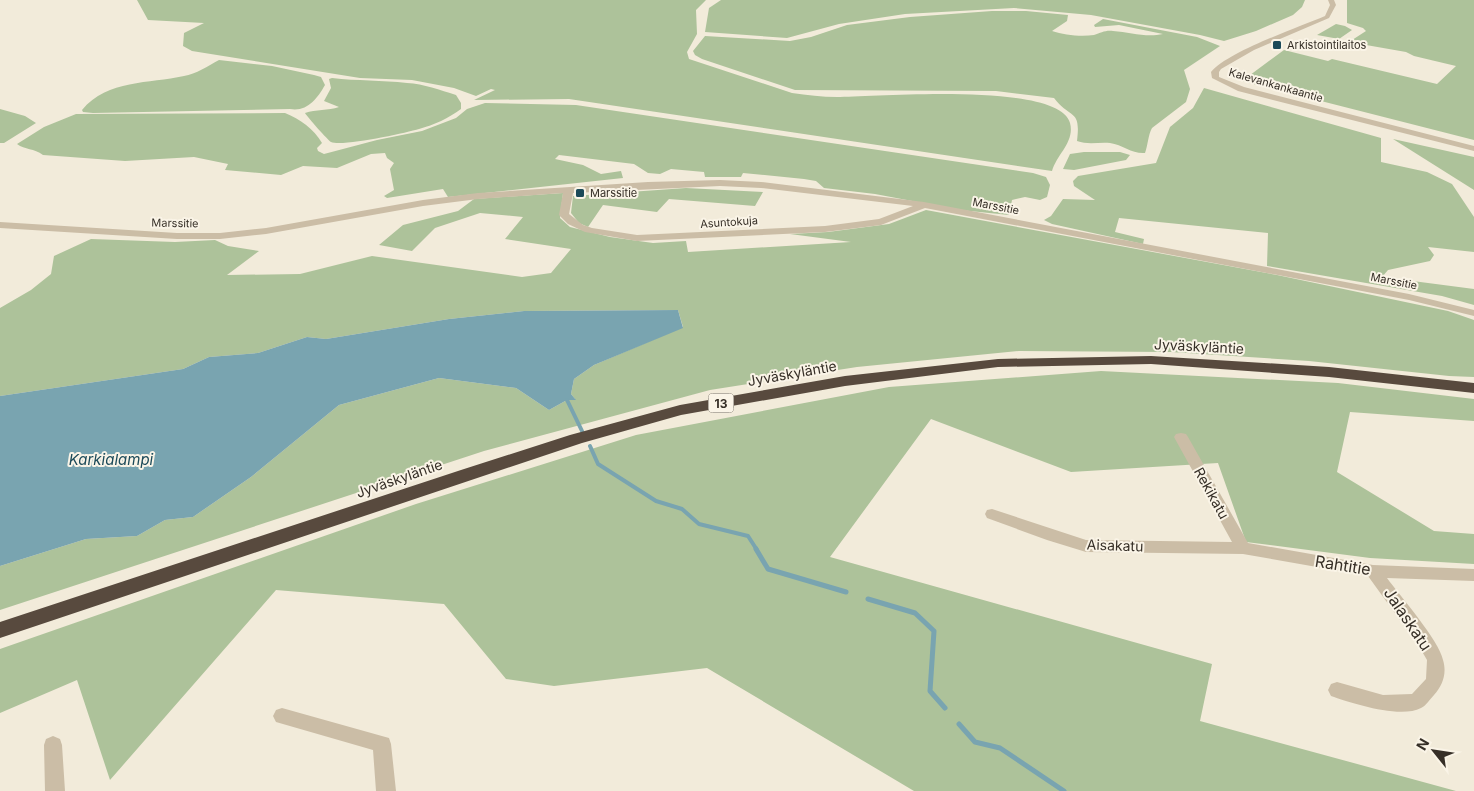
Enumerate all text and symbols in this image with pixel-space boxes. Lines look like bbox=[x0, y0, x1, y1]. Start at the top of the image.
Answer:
place label: Arkistointilaitos bbox=[1287, 38, 1367, 52]
marker: Arkistointilaitos bbox=[1271, 39, 1283, 51]
street label: Kalevankankaantie bbox=[1227, 65, 1325, 105]
place label: Marssitie bbox=[590, 186, 637, 200]
marker: Marssitie bbox=[574, 187, 586, 199]
street label: Marssitie bbox=[971, 195, 1021, 217]
street label: Asuntokuja bbox=[700, 213, 758, 231]
street label: Marssitie bbox=[151, 216, 199, 230]
street label: Marssitie bbox=[1369, 270, 1419, 292]
street label: Jyväskyläntie bbox=[1154, 335, 1244, 357]
street label: Jyväskyläntie bbox=[746, 357, 838, 389]
road number: 13 bbox=[708, 393, 734, 412]
water label: Karkialampi bbox=[69, 450, 154, 469]
street label: Jyväskyläntie bbox=[354, 455, 444, 501]
street label: Rekikatu bbox=[1191, 464, 1233, 522]
street label: Aisakatu bbox=[1086, 536, 1144, 554]
street label: Rahtitie bbox=[1314, 551, 1372, 579]
street label: Jalaskatu bbox=[1380, 584, 1436, 654]
north arrow bbox=[1409, 726, 1459, 776]
text: N bbox=[1412, 735, 1432, 753]

